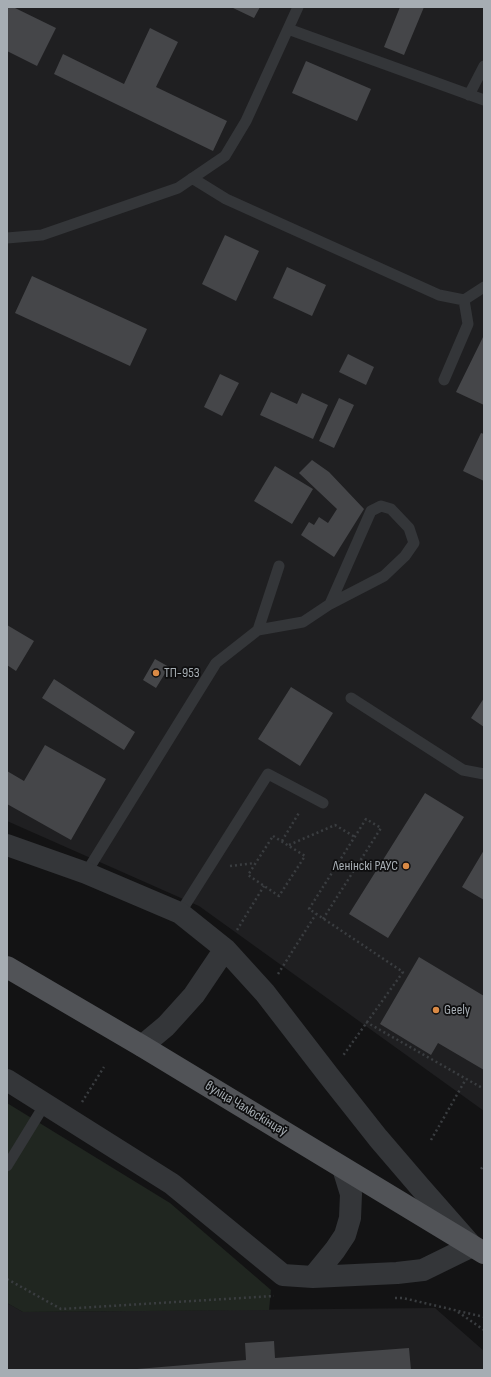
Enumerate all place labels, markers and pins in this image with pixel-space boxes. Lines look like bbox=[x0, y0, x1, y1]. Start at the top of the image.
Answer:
place label: ТП-953 bbox=[164, 665, 200, 681]
marker: ТП-953 bbox=[151, 668, 161, 678]
place label: Ленінскі РАУС bbox=[333, 858, 398, 874]
marker: Ленінскі РАУС bbox=[401, 861, 411, 871]
place label: Geely bbox=[444, 1002, 470, 1018]
marker: Geely bbox=[431, 1005, 441, 1015]

